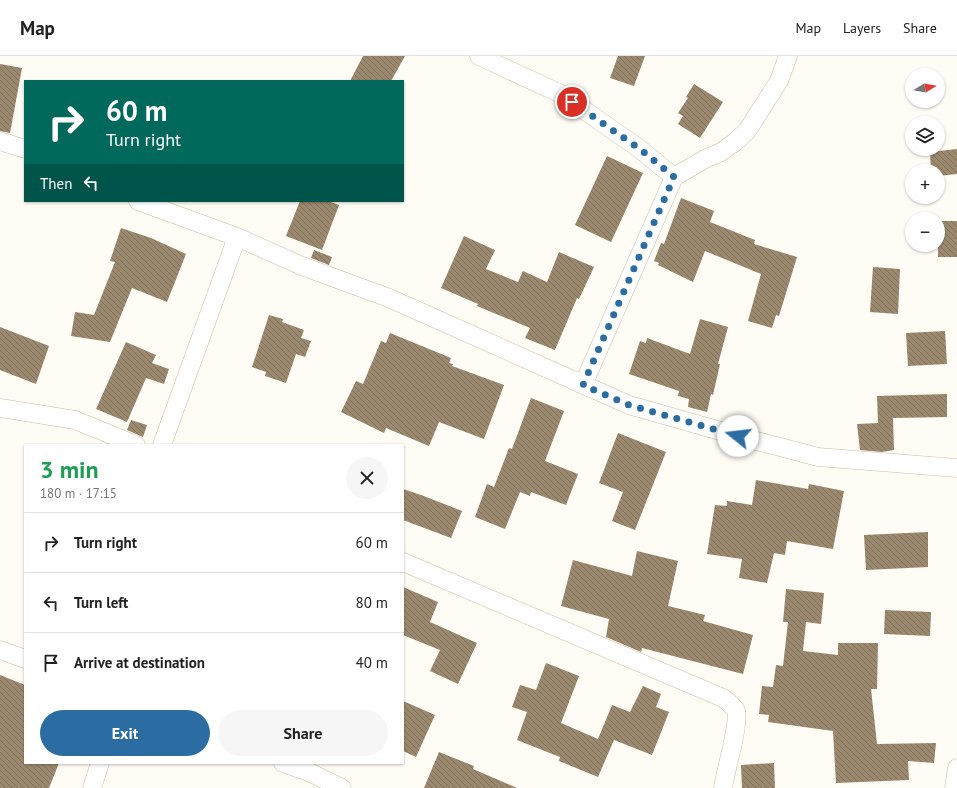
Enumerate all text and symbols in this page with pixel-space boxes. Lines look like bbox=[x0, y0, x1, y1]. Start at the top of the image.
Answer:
text: Map bbox=[20, 16, 55, 40]
text: Map bbox=[795, 19, 821, 37]
text: Layers bbox=[843, 19, 881, 37]
text: Share bbox=[903, 19, 937, 37]
north arrow bbox=[905, 68, 945, 108]
map controls bbox=[905, 68, 945, 252]
pin bbox=[555, 85, 589, 119]
icon: arrive bbox=[561, 91, 583, 113]
text: 60 m bbox=[106, 92, 167, 129]
icon: right bbox=[40, 96, 92, 148]
button: layers bbox=[905, 116, 945, 156]
text: Turn right bbox=[106, 128, 181, 151]
button: + bbox=[905, 164, 945, 204]
icon: left bbox=[80, 172, 102, 194]
text: Then bbox=[40, 174, 72, 193]
button: − bbox=[905, 212, 945, 252]
position arrow bbox=[717, 415, 759, 457]
text: 3 min bbox=[40, 454, 99, 485]
button: close bbox=[346, 457, 388, 499]
text: 180 m · 17:15 bbox=[40, 485, 117, 502]
icon: right bbox=[40, 532, 62, 554]
text: Turn right bbox=[74, 533, 137, 552]
text: 60 m bbox=[355, 533, 388, 552]
icon: left bbox=[40, 592, 62, 614]
text: Turn left bbox=[74, 593, 128, 612]
text: 80 m bbox=[355, 593, 388, 612]
icon: arrive bbox=[40, 652, 62, 674]
text: Arrive at destination bbox=[74, 653, 205, 672]
text: 40 m bbox=[355, 653, 388, 672]
button: Exit bbox=[40, 710, 210, 756]
button: Share bbox=[218, 710, 388, 756]

